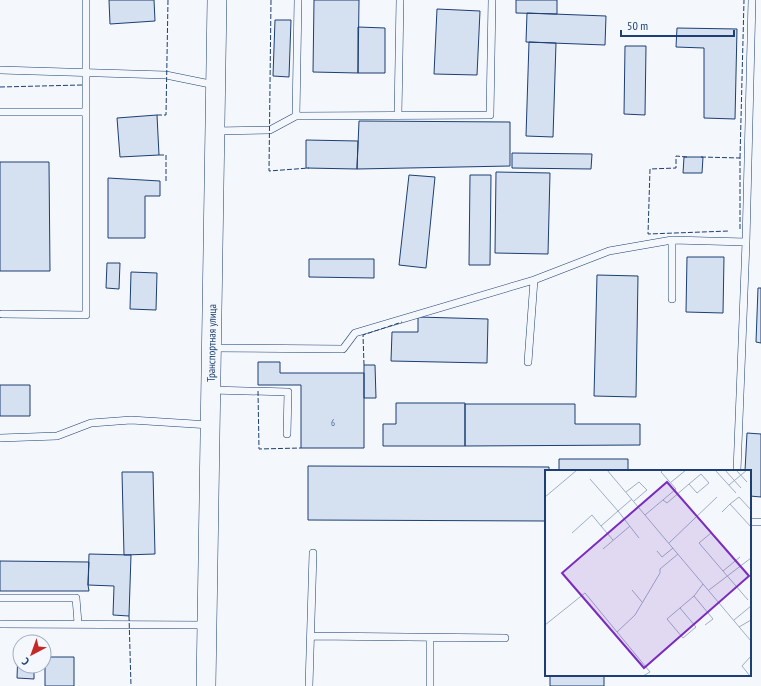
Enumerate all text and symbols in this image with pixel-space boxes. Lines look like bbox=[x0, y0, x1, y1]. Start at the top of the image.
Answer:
scale bar bbox=[621, 12, 734, 38]
text: 50 m bbox=[627, 18, 648, 33]
street label: Транспортная улица bbox=[204, 304, 219, 382]
house number: 6 bbox=[331, 417, 335, 428]
inset map bbox=[545, 470, 751, 676]
north arrow bbox=[12, 634, 52, 674]
text: С bbox=[19, 655, 32, 668]

